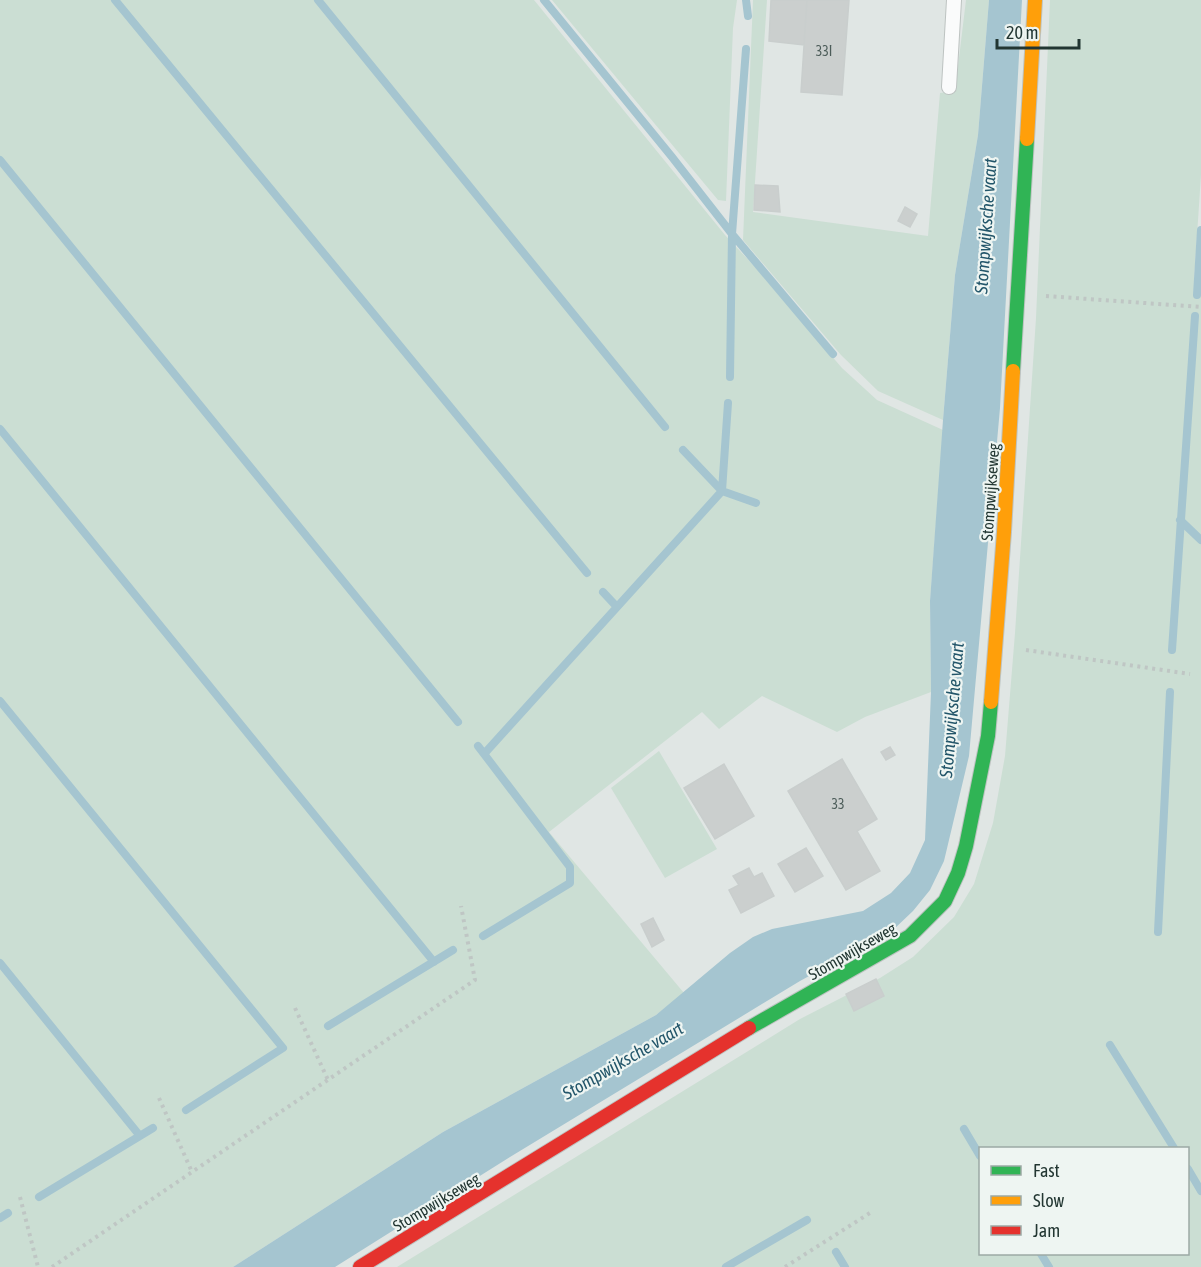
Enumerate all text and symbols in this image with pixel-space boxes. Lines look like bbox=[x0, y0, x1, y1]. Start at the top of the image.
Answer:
scale bar bbox=[997, 12, 1080, 50]
text: 20 m bbox=[1006, 22, 1038, 43]
house number: 33I bbox=[816, 43, 832, 59]
water label: Stompwijksche vaart bbox=[970, 157, 1001, 296]
street label: Stompwijkseweg bbox=[978, 442, 1003, 542]
water label: Stompwijksche vaart bbox=[935, 641, 968, 780]
house number: 33 bbox=[831, 796, 845, 812]
street label: Stompwijkseweg bbox=[805, 919, 899, 984]
water label: Stompwijksche vaart bbox=[558, 1017, 688, 1104]
legend bbox=[979, 1147, 1189, 1255]
text: Fast bbox=[1033, 1160, 1060, 1181]
street label: Stompwijkseweg bbox=[389, 1169, 483, 1236]
text: Slow bbox=[1033, 1190, 1064, 1211]
text: Jam bbox=[1033, 1220, 1060, 1241]

